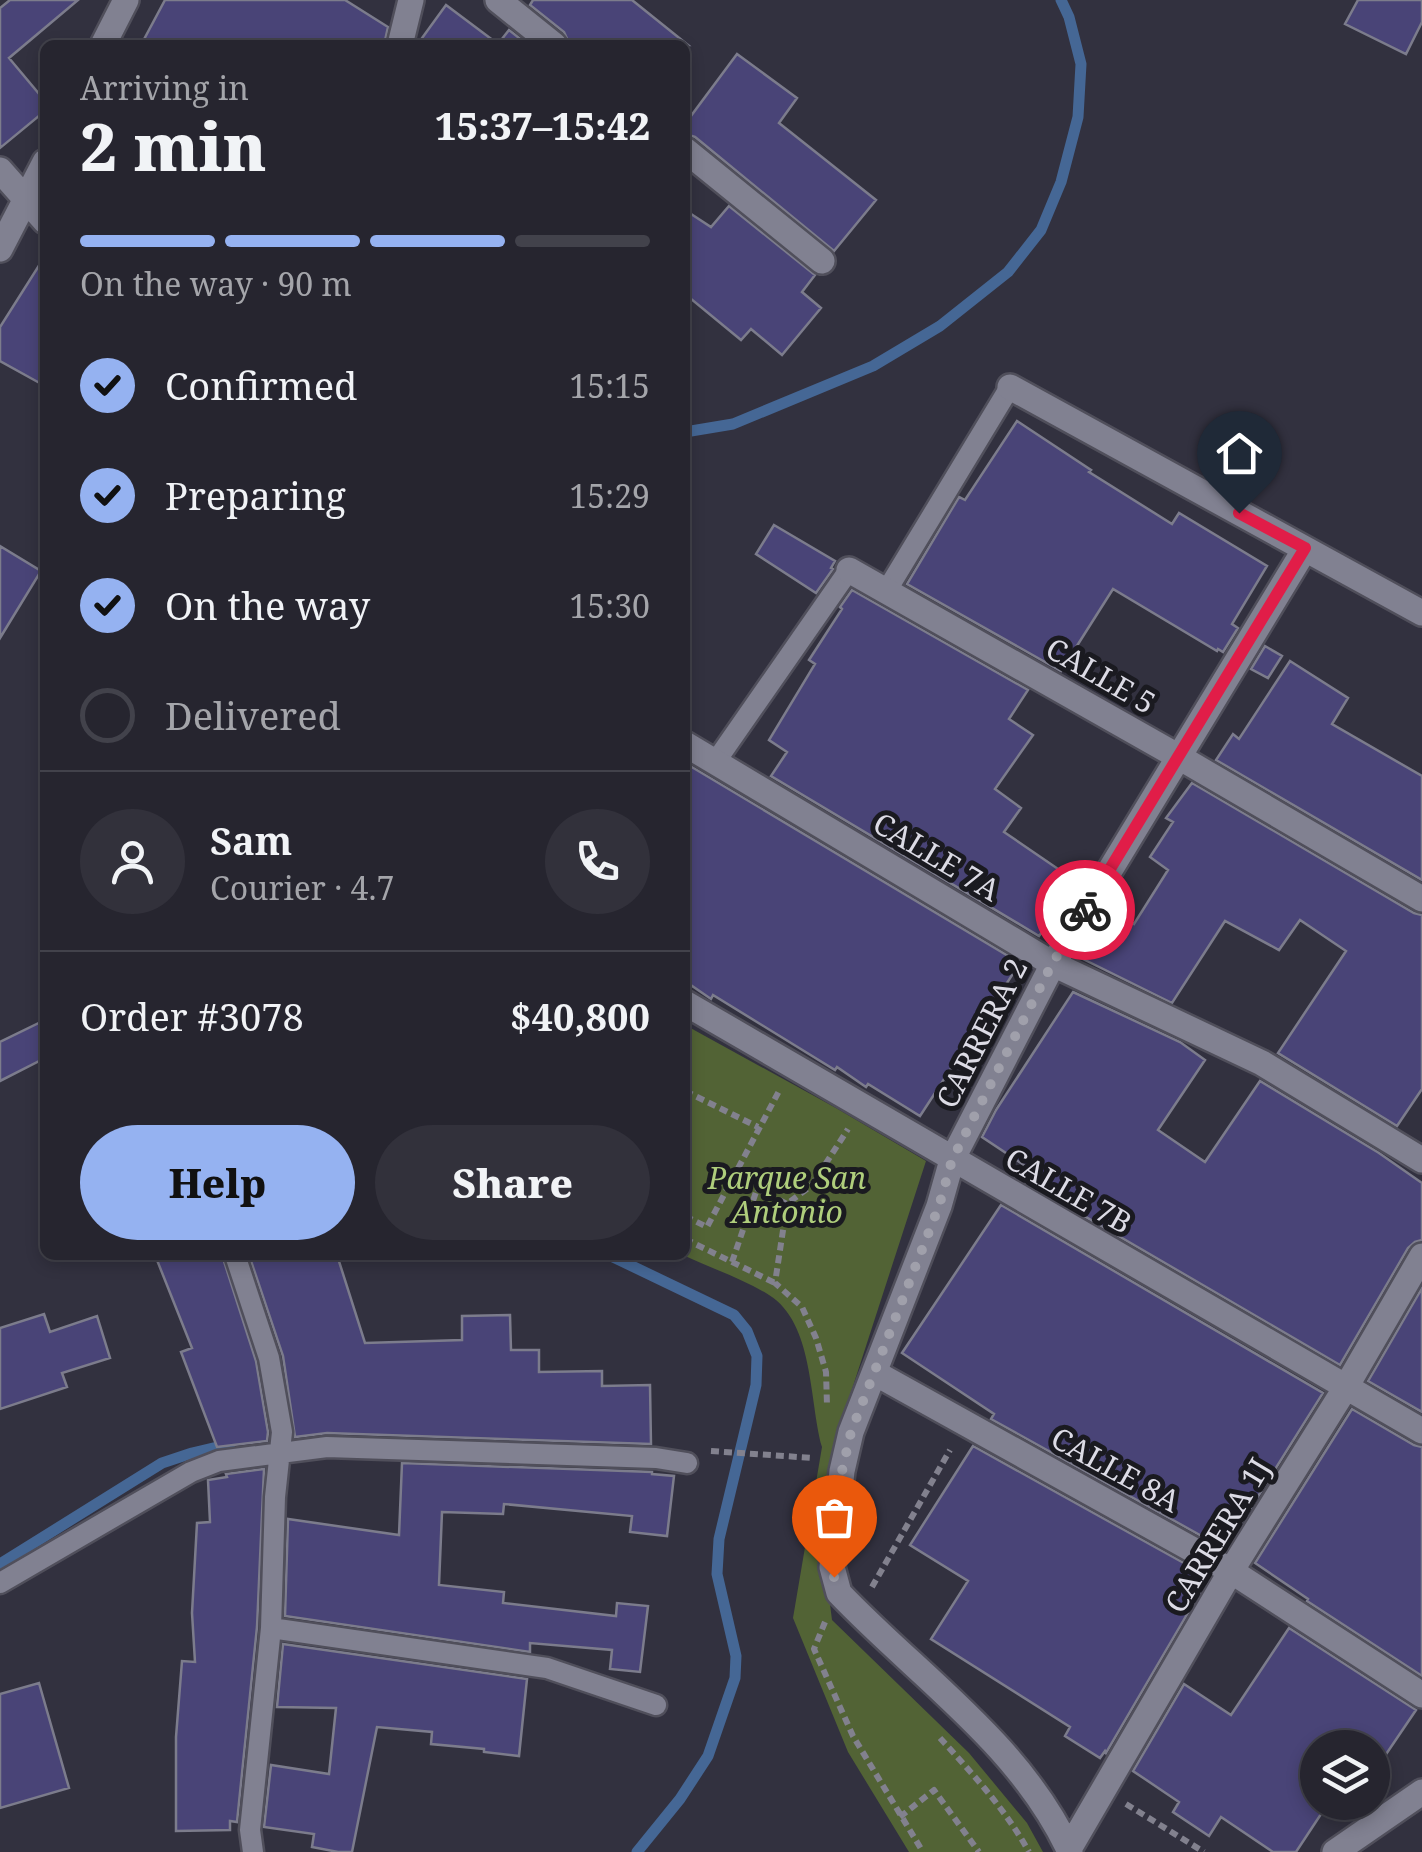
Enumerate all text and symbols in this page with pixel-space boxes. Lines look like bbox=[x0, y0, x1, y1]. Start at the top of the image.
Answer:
text: Arriving in bbox=[80, 66, 249, 109]
text: 15:37–15:42 bbox=[435, 99, 650, 151]
text: 2 min bbox=[80, 102, 267, 190]
text: On the way · 90 m bbox=[80, 262, 352, 305]
icon: check bbox=[80, 358, 135, 413]
text: Confirmed bbox=[165, 359, 357, 411]
text: 15:15 bbox=[569, 364, 650, 407]
pin bbox=[1197, 411, 1282, 514]
icon: home bbox=[1212, 426, 1267, 481]
icon: check bbox=[80, 468, 135, 523]
text: Preparing bbox=[165, 469, 346, 521]
text: 15:29 bbox=[569, 474, 650, 517]
icon: check bbox=[80, 578, 135, 633]
text: On the way bbox=[165, 579, 370, 631]
text: 15:30 bbox=[569, 584, 650, 627]
street label: CALLE 5 bbox=[1039, 627, 1163, 723]
text: Delivered bbox=[165, 689, 341, 741]
street label: CALLE 7A bbox=[866, 802, 1009, 910]
button: person bbox=[80, 809, 185, 914]
button: phone bbox=[545, 809, 650, 914]
text: Sam bbox=[210, 814, 292, 866]
courier bbox=[1035, 860, 1135, 960]
text: Courier · 4.7 bbox=[210, 866, 394, 909]
icon: bike bbox=[1058, 883, 1113, 938]
street label: CARRERA 2 bbox=[926, 951, 1036, 1115]
text: Order #3078 bbox=[80, 990, 304, 1042]
text: $40,800 bbox=[510, 990, 650, 1042]
button: Help bbox=[80, 1125, 355, 1240]
button: Share bbox=[375, 1125, 650, 1240]
street label: CALLE 7B bbox=[998, 1137, 1140, 1243]
park label: Parque San Antonio bbox=[707, 1157, 866, 1232]
street label: CALLE 8A bbox=[1044, 1417, 1188, 1522]
street label: CARRERA 1J bbox=[1155, 1450, 1279, 1620]
pin bbox=[792, 1475, 877, 1578]
icon: bag bbox=[807, 1490, 862, 1545]
map controls bbox=[1300, 1730, 1390, 1820]
button: layers bbox=[1300, 1730, 1390, 1820]

